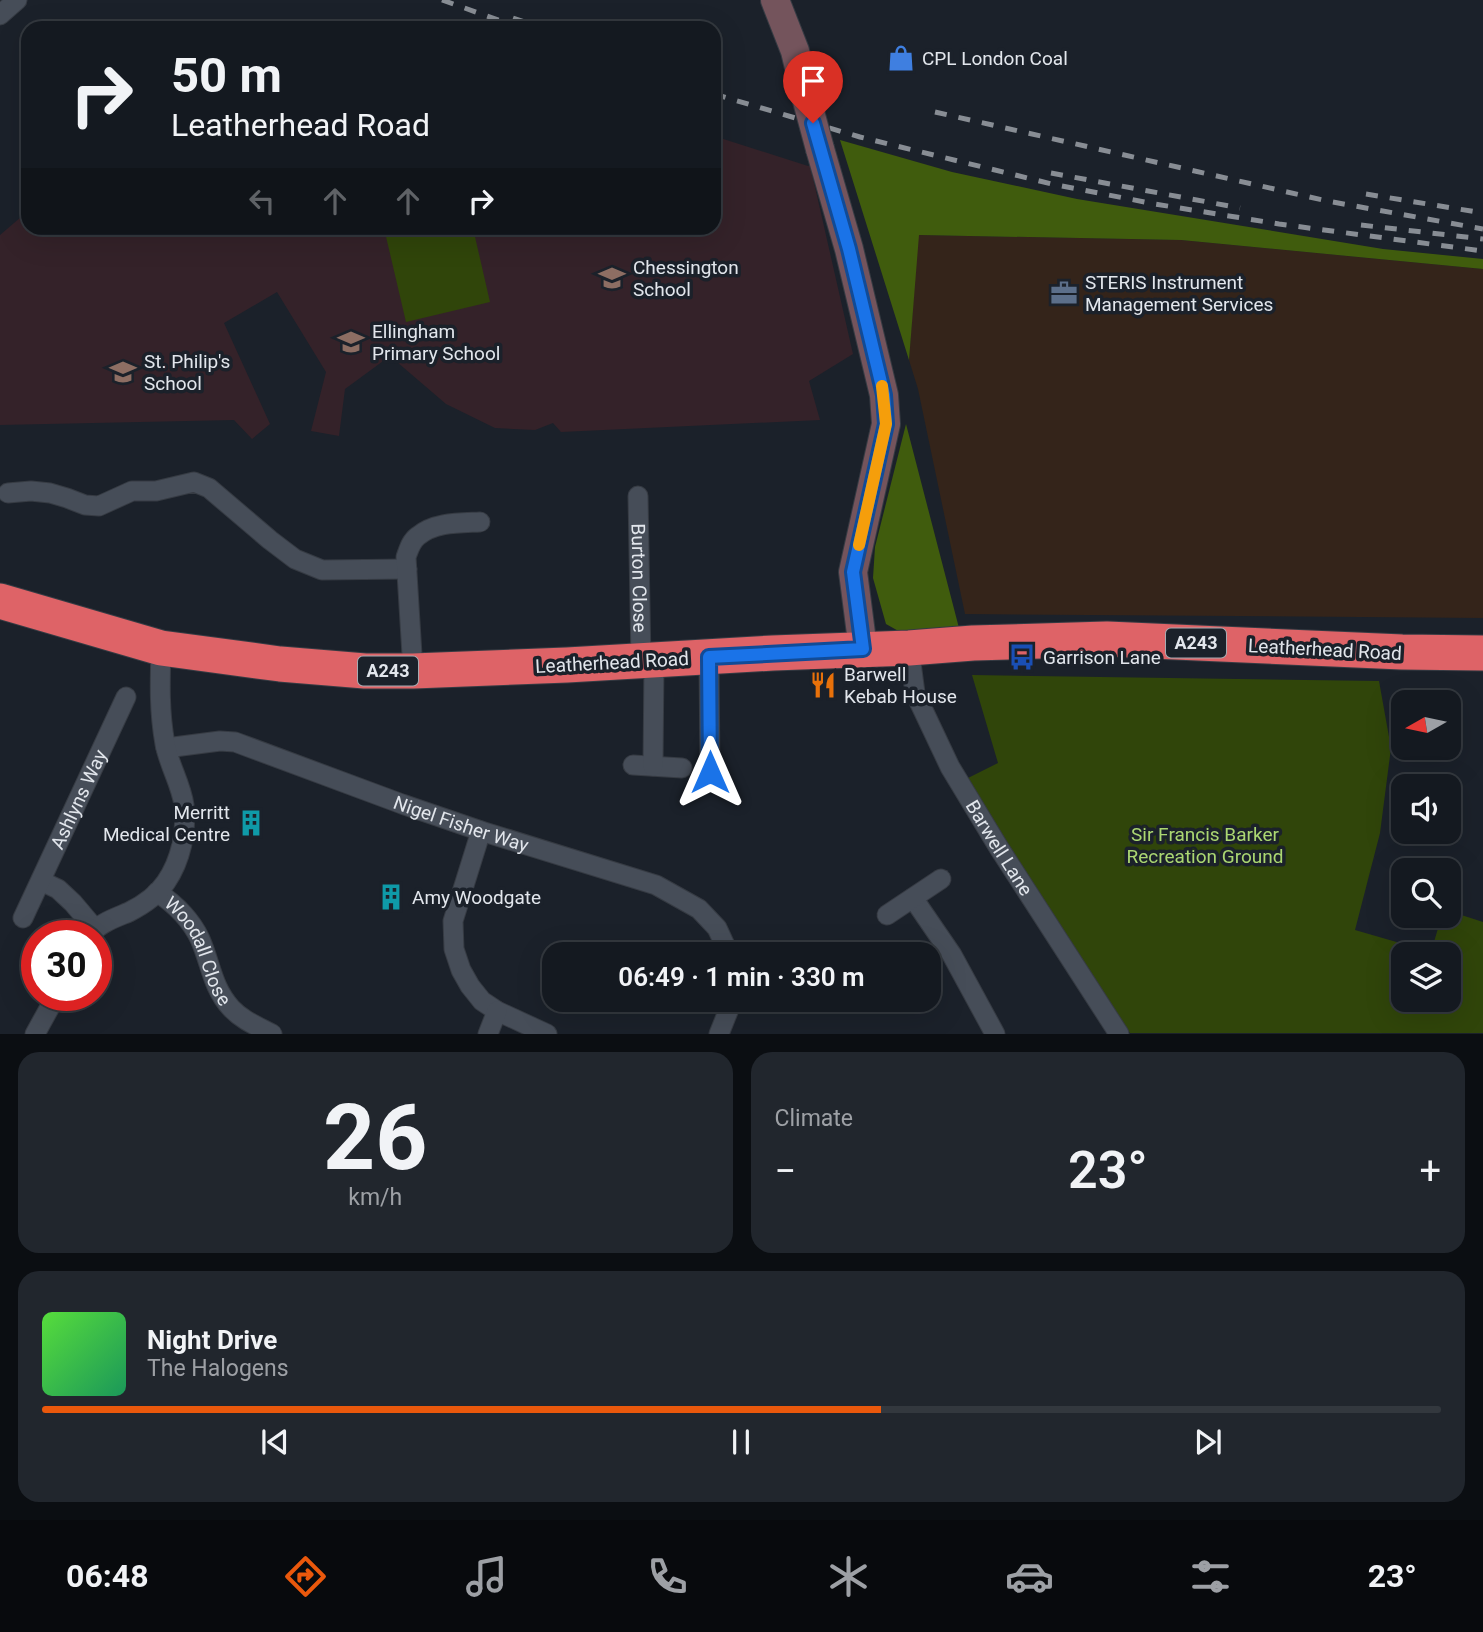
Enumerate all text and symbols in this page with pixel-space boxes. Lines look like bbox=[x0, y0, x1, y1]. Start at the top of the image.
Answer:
shop icon: CPL London Coal bbox=[886, 43, 916, 73]
text: 50 m bbox=[171, 47, 282, 104]
place label: CPL London Coal bbox=[922, 47, 1068, 70]
icon: right bbox=[56, 49, 147, 140]
pin bbox=[783, 51, 843, 123]
icon: arrive bbox=[794, 62, 832, 100]
text: Leatherhead Road bbox=[171, 106, 430, 144]
icon: left bbox=[243, 182, 281, 220]
icon: ahead bbox=[316, 182, 354, 220]
icon: ahead bbox=[389, 182, 427, 220]
icon: right bbox=[462, 182, 500, 220]
place label: Chessington School bbox=[633, 256, 739, 301]
school or university icon: Chessington School bbox=[597, 263, 627, 293]
place label: STERIS Instrument Management Services bbox=[1085, 271, 1273, 316]
office icon: STERIS Instrument Management Services bbox=[1049, 278, 1079, 308]
place label: Ellingham Primary School bbox=[372, 320, 500, 365]
school or university icon: Ellingham Primary School bbox=[336, 327, 366, 357]
place label: St. Philip's School bbox=[144, 350, 230, 395]
school or university icon: St. Philip's School bbox=[108, 357, 138, 387]
street label: Burton Close bbox=[627, 523, 651, 633]
road number: A243 bbox=[1166, 628, 1226, 658]
street label: Leatherhead Road bbox=[1248, 634, 1402, 665]
bus stop icon: Garrison Lane bbox=[1007, 642, 1037, 672]
place label: Garrison Lane bbox=[1043, 646, 1161, 669]
street label: Leatherhead Road bbox=[535, 647, 689, 678]
road number: A243 bbox=[358, 656, 418, 686]
place label: Barwell Kebab House bbox=[844, 663, 957, 708]
restaurant icon: Barwell Kebab House bbox=[808, 670, 838, 700]
north arrow bbox=[1391, 690, 1461, 760]
map controls bbox=[1391, 690, 1461, 1012]
position arrow bbox=[673, 735, 747, 809]
street label: Ashlyns Way bbox=[46, 746, 112, 853]
button: sound bbox=[1391, 774, 1461, 844]
street label: Nigel Fisher Way bbox=[390, 791, 531, 857]
street label: Barwell Lane bbox=[961, 796, 1038, 900]
place label: Merritt Medical Centre bbox=[103, 801, 230, 846]
building icon: Merritt Medical Centre bbox=[236, 808, 266, 838]
park label: Sir Francis Barker Recreation Ground bbox=[1127, 823, 1284, 868]
button: search bbox=[1391, 858, 1461, 928]
building icon: Amy Woodgate bbox=[376, 882, 406, 912]
place label: Amy Woodgate bbox=[412, 886, 541, 909]
street label: Woodall Close bbox=[160, 892, 236, 1010]
speed limit sign: 30 bbox=[21, 920, 112, 1011]
button: layers bbox=[1391, 942, 1461, 1012]
text: 06:49 · 1 min · 330 m bbox=[618, 962, 865, 992]
text: 26 bbox=[323, 1085, 427, 1191]
text: Climate bbox=[775, 1105, 853, 1132]
text: 23° bbox=[1068, 1140, 1148, 1201]
text: − bbox=[775, 1149, 796, 1193]
text: + bbox=[1419, 1149, 1441, 1193]
text: km/h bbox=[348, 1184, 402, 1211]
text: Night Drive bbox=[147, 1325, 277, 1355]
text: The Halogens bbox=[147, 1355, 289, 1382]
icon: previous bbox=[256, 1423, 294, 1461]
icon: pause bbox=[722, 1423, 760, 1461]
icon: next bbox=[1189, 1423, 1227, 1461]
icon: directions bbox=[281, 1552, 330, 1601]
icon: music bbox=[462, 1552, 511, 1601]
icon: phone bbox=[643, 1552, 692, 1601]
icon: climate bbox=[824, 1552, 873, 1601]
icon: car bbox=[1005, 1552, 1054, 1601]
icon: filters bbox=[1186, 1552, 1235, 1601]
text: 06:48 bbox=[66, 1557, 149, 1595]
text: 23° bbox=[1368, 1557, 1417, 1595]

